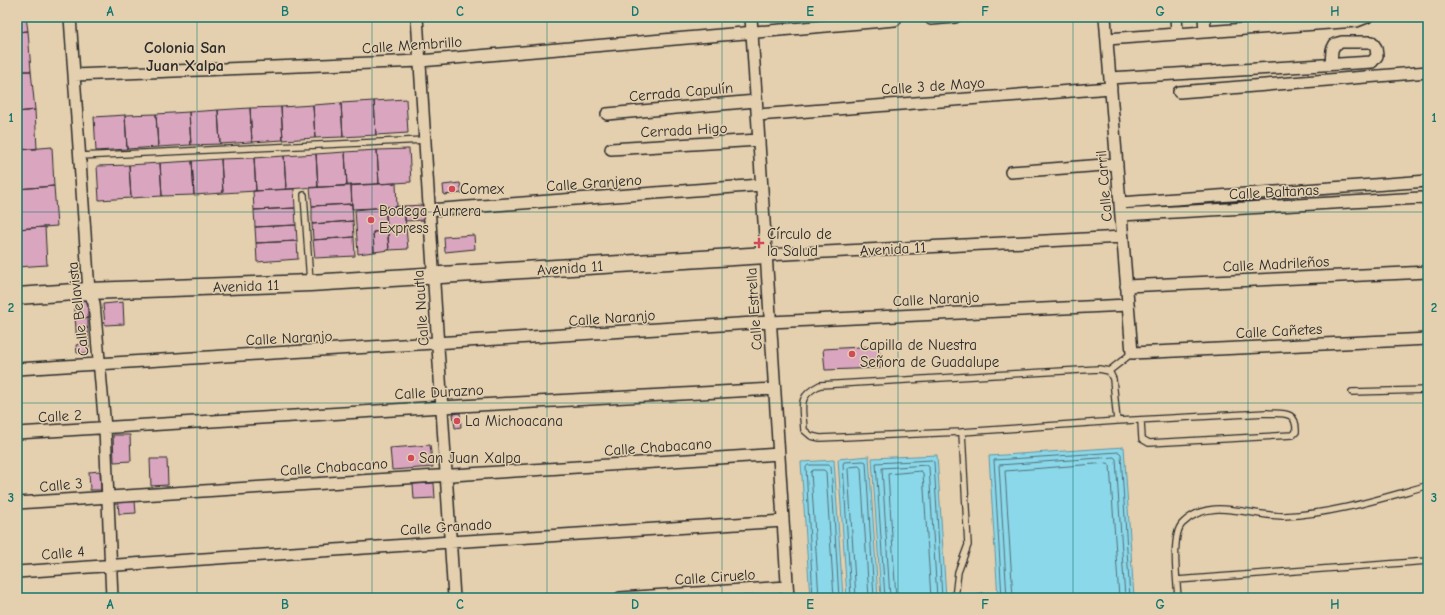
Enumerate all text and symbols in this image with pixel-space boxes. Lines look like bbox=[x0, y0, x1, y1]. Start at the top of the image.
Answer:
text: A bbox=[106, 4, 114, 19]
text: B bbox=[281, 4, 289, 19]
text: C bbox=[456, 4, 464, 19]
text: D bbox=[631, 4, 639, 19]
text: E bbox=[806, 4, 814, 19]
text: F bbox=[981, 4, 989, 19]
text: G bbox=[1155, 4, 1165, 19]
text: H bbox=[1330, 4, 1340, 19]
street label: Calle Membrillo bbox=[361, 33, 463, 57]
district label: Colonia San Juan Xalpa bbox=[144, 39, 226, 75]
street label: Calle 3 de Mayo bbox=[881, 73, 985, 99]
street label: Cerrada Capulín bbox=[628, 78, 734, 106]
text: 1 bbox=[8, 110, 14, 125]
text: 1 bbox=[1431, 110, 1437, 125]
street label: Cerrada Higo bbox=[640, 119, 728, 141]
street label: Calle Carril bbox=[1092, 150, 1116, 222]
street label: Calle Granjeno bbox=[546, 171, 642, 195]
place label: Comex bbox=[460, 180, 505, 198]
street label: Calle Baltanas bbox=[1228, 181, 1320, 203]
marker: Comex bbox=[447, 184, 457, 194]
place label: Bodega Aurrera Express bbox=[379, 202, 481, 237]
marker: Bodega Aurrera Express bbox=[366, 215, 376, 225]
place label: Círculo de la Salud bbox=[767, 225, 832, 260]
marker: Círculo de la Salud bbox=[754, 238, 764, 248]
street label: Avenida 11 bbox=[859, 238, 927, 260]
street label: Calle Madrileños bbox=[1222, 252, 1330, 276]
street label: Avenida 11 bbox=[536, 257, 604, 279]
street label: Calle Bellavista bbox=[63, 261, 93, 357]
street label: Calle Estrella bbox=[742, 267, 766, 351]
street label: Calle Nautla bbox=[409, 269, 433, 347]
street label: Avenida 11 bbox=[212, 276, 280, 296]
street label: Calle Naranjo bbox=[892, 288, 980, 310]
text: 2 bbox=[8, 300, 14, 315]
text: 2 bbox=[1431, 300, 1437, 315]
street label: Calle Naranjo bbox=[568, 306, 656, 330]
street label: Calle Cañetes bbox=[1235, 320, 1323, 342]
street label: Calle Naranjo bbox=[245, 327, 333, 349]
place label: Capilla de Nuestra Señora de Guadalupe bbox=[860, 336, 1000, 371]
marker: Capilla de Nuestra Señora de Guadalupe bbox=[847, 349, 857, 359]
street label: Calle Durazno bbox=[394, 381, 484, 403]
street label: Calle 2 bbox=[38, 406, 82, 426]
place label: La Michoacana bbox=[465, 412, 563, 430]
marker: La Michoacana bbox=[452, 416, 462, 426]
street label: Calle Chabacano bbox=[603, 434, 713, 460]
place label: San Juan Xalpa bbox=[419, 449, 521, 467]
marker: San Juan Xalpa bbox=[406, 453, 416, 463]
street label: Calle Chabacano bbox=[279, 454, 389, 480]
street label: Calle 3 bbox=[38, 474, 84, 496]
text: 3 bbox=[8, 490, 14, 505]
text: 3 bbox=[1431, 490, 1437, 505]
street label: Calle Granado bbox=[399, 515, 493, 539]
street label: Calle 4 bbox=[41, 542, 85, 564]
street label: Calle Ciruelo bbox=[674, 565, 756, 589]
text: A bbox=[106, 597, 114, 612]
text: B bbox=[281, 597, 289, 612]
text: C bbox=[456, 597, 464, 612]
text: D bbox=[631, 597, 639, 612]
text: E bbox=[806, 597, 814, 612]
text: F bbox=[981, 597, 989, 612]
text: G bbox=[1155, 597, 1165, 612]
text: H bbox=[1330, 597, 1340, 612]

